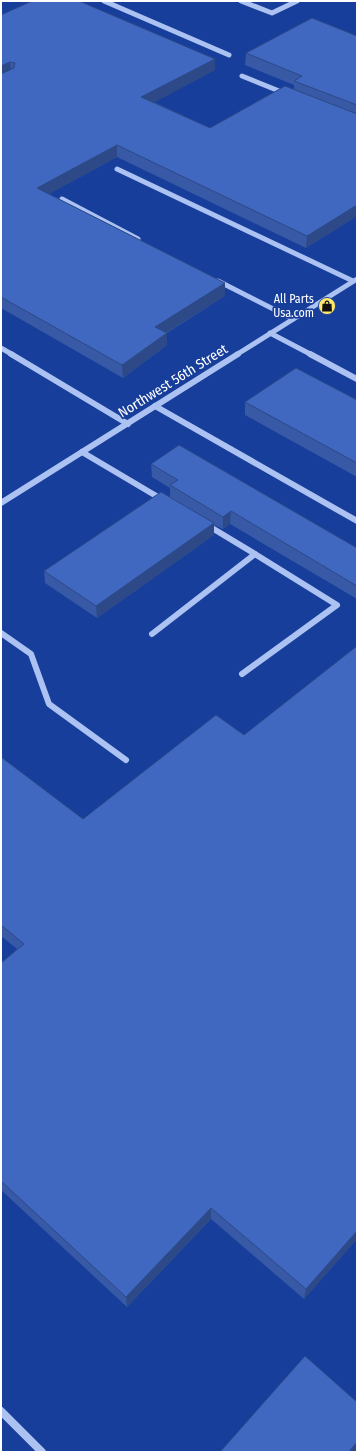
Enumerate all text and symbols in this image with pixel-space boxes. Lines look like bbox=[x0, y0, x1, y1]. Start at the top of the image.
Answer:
place label: All Parts Usa.com bbox=[273, 292, 314, 320]
shop icon: All Parts Usa.com bbox=[317, 296, 337, 316]
street label: Northwest 56th Street bbox=[115, 340, 231, 422]

